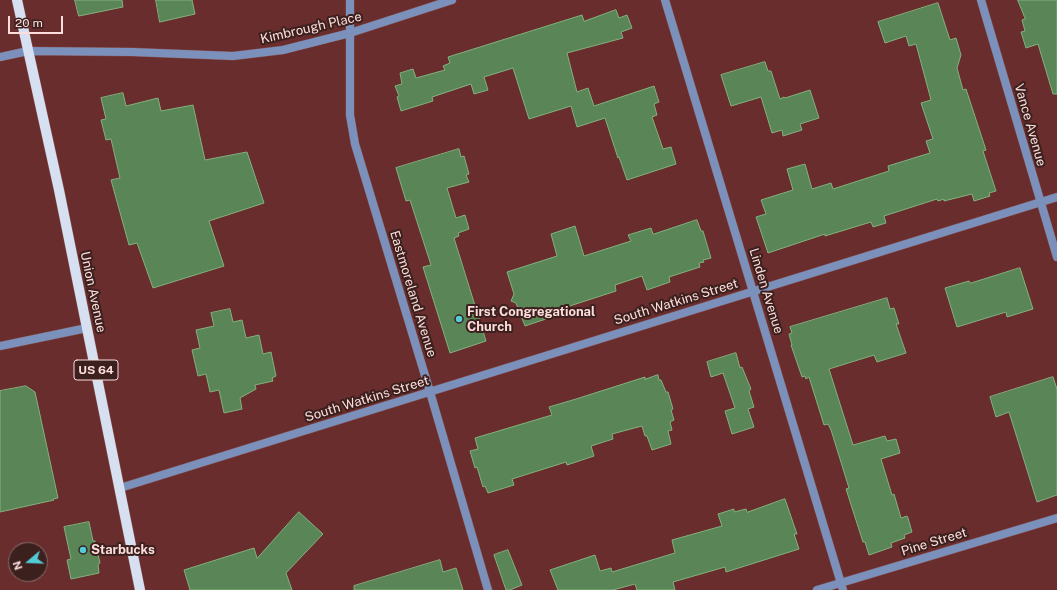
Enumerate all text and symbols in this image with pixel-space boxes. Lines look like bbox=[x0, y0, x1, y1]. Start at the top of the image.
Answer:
scale bar bbox=[10, 8, 65, 34]
street label: Kimbrough Place bbox=[259, 9, 363, 47]
text: 20 m bbox=[15, 16, 43, 30]
street label: Vance Avenue bbox=[1011, 82, 1049, 168]
street label: Eastmoreland Avenue bbox=[386, 229, 440, 359]
street label: Linden Avenue bbox=[746, 246, 786, 336]
street label: Union Avenue bbox=[77, 250, 109, 334]
street label: South Watkins Street bbox=[612, 276, 740, 328]
place label: First Congregational Church bbox=[467, 304, 595, 335]
marker: First Congregational Church bbox=[454, 314, 464, 324]
road number: US 64 bbox=[74, 360, 118, 380]
street label: South Watkins Street bbox=[303, 373, 431, 425]
street label: Pine Street bbox=[899, 525, 969, 559]
north arrow bbox=[8, 542, 48, 582]
place label: Starbucks bbox=[91, 542, 155, 558]
marker: Starbucks bbox=[78, 545, 88, 555]
text: N bbox=[11, 560, 25, 572]

